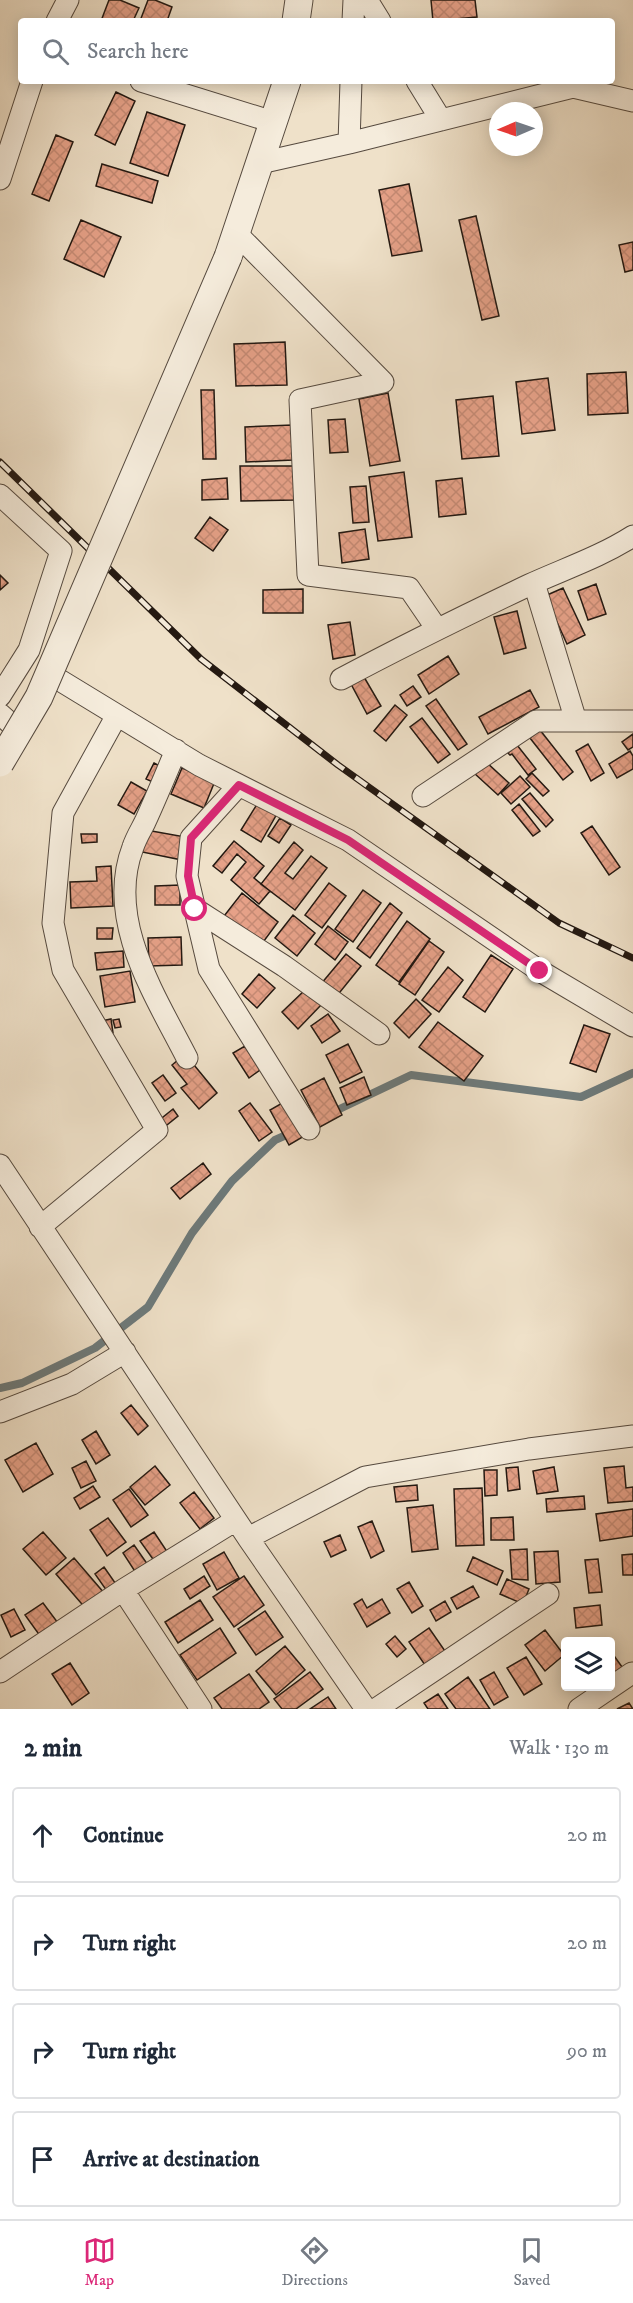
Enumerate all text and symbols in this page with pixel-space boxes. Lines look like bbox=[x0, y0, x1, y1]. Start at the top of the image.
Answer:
search box bbox=[18, 18, 615, 84]
icon: search bbox=[39, 35, 72, 68]
text: Search here bbox=[87, 38, 189, 65]
north arrow bbox=[489, 102, 543, 156]
route start bbox=[181, 895, 207, 921]
route end bbox=[526, 957, 552, 983]
map controls bbox=[561, 1637, 615, 1691]
button: layers bbox=[561, 1637, 615, 1691]
text: 2 min bbox=[24, 1732, 82, 1765]
text: Walk · 130 m bbox=[509, 1736, 609, 1761]
icon: ahead bbox=[26, 1819, 59, 1852]
text: Continue bbox=[83, 1822, 164, 1849]
text: 20 m bbox=[567, 1823, 607, 1848]
icon: right bbox=[26, 1927, 59, 1960]
text: Turn right bbox=[83, 1930, 176, 1957]
text: 20 m bbox=[567, 1931, 607, 1956]
icon: right bbox=[26, 2035, 59, 2068]
text: Turn right bbox=[83, 2038, 176, 2065]
text: 90 m bbox=[567, 2039, 607, 2064]
icon: arrive bbox=[26, 2143, 59, 2176]
text: Arrive at destination bbox=[83, 2146, 260, 2173]
tab: Map bbox=[83, 2234, 116, 2290]
tab: Directions bbox=[281, 2234, 348, 2290]
tab: Saved bbox=[513, 2234, 550, 2290]

